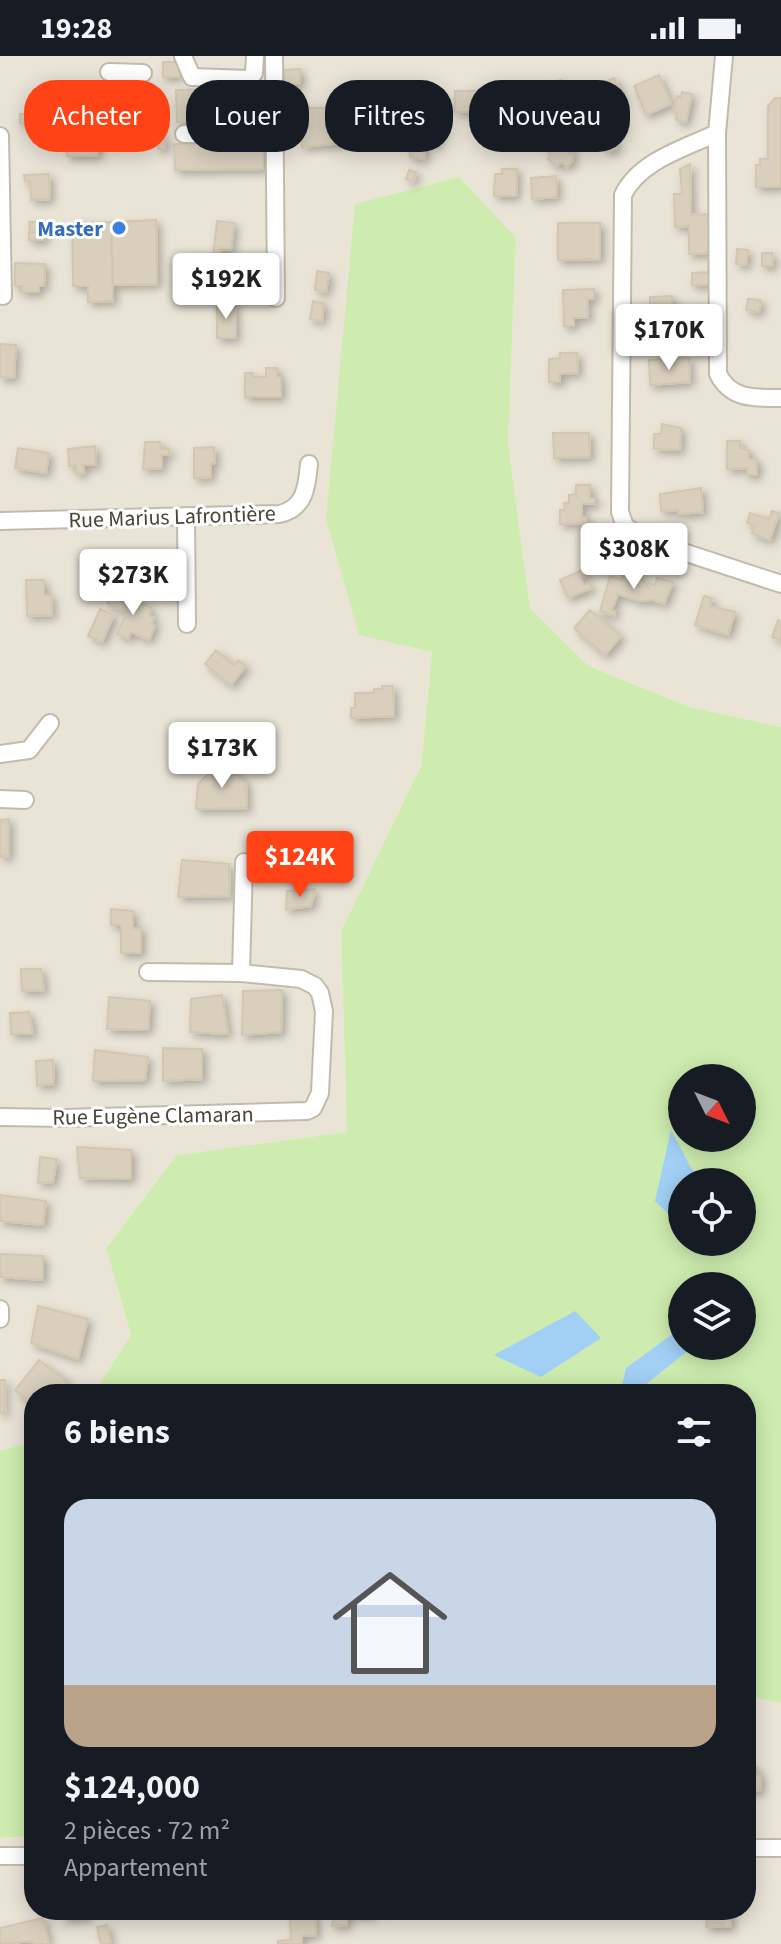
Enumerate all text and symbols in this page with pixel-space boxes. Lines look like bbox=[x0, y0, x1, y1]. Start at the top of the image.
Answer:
text: 19:28 bbox=[40, 7, 112, 50]
chip: Acheter bbox=[24, 80, 170, 152]
chip: Louer bbox=[186, 80, 309, 152]
chip: Filtres bbox=[325, 80, 453, 152]
chip: Nouveau bbox=[469, 80, 630, 152]
place label: Master bbox=[37, 213, 103, 245]
marker: Master bbox=[110, 219, 128, 237]
pin: $192K bbox=[170, 253, 282, 321]
text: $192K bbox=[191, 260, 261, 297]
pin: $170K bbox=[613, 304, 725, 372]
text: $170K bbox=[634, 311, 704, 348]
street label: Rue Marius Lafrontière bbox=[68, 497, 276, 537]
pin: $308K bbox=[578, 523, 690, 591]
text: $308K bbox=[599, 530, 669, 567]
pin: $273K bbox=[77, 549, 189, 617]
text: $273K bbox=[98, 556, 168, 593]
pin: $173K bbox=[166, 722, 278, 790]
text: $173K bbox=[187, 729, 257, 766]
pin: $124K bbox=[244, 831, 356, 899]
text: $124K bbox=[265, 838, 335, 875]
north arrow bbox=[668, 1064, 756, 1152]
map controls bbox=[668, 1064, 756, 1360]
street label: Rue Eugène Clamaran bbox=[52, 1098, 254, 1134]
button: locate bbox=[668, 1168, 756, 1256]
button: layers bbox=[668, 1272, 756, 1360]
text: 6 biens bbox=[64, 1408, 170, 1457]
icon: filters bbox=[672, 1410, 716, 1454]
icon: home bbox=[318, 1551, 462, 1695]
text: $124,000 bbox=[64, 1763, 200, 1812]
text: 2 pièces · 72 m² bbox=[64, 1812, 230, 1849]
text: Appartement bbox=[64, 1849, 208, 1886]

